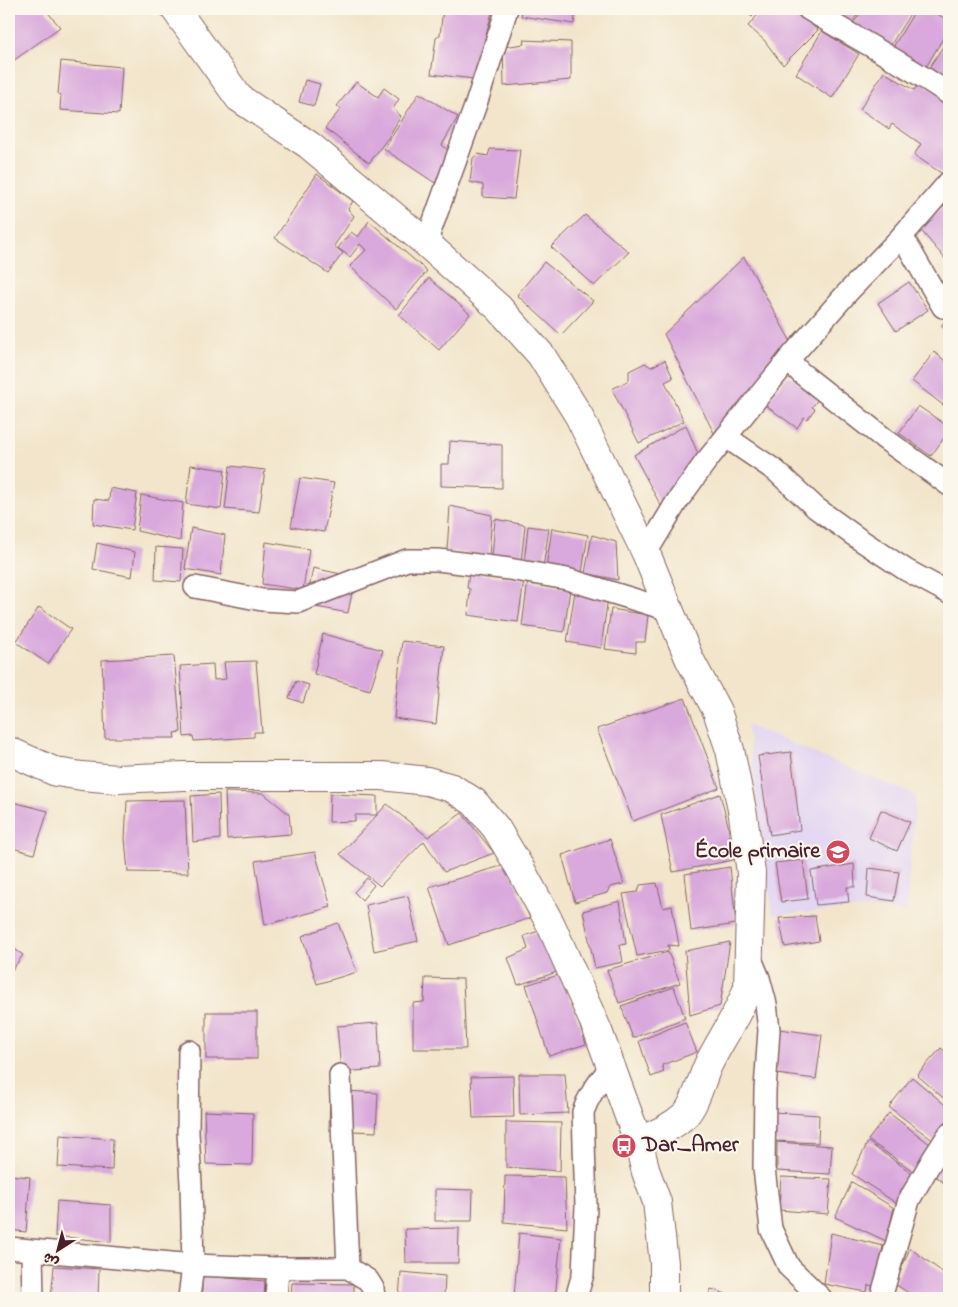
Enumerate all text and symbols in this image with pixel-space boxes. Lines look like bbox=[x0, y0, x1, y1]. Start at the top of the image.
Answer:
place label: École primaire bbox=[695, 836, 821, 868]
school or university icon: École primaire bbox=[825, 839, 851, 865]
place label: Dar_Amer bbox=[641, 1130, 740, 1162]
bus stop icon: Dar_Amer bbox=[611, 1133, 637, 1159]
north arrow bbox=[32, 1224, 82, 1274]
text: ش bbox=[39, 1246, 64, 1272]

